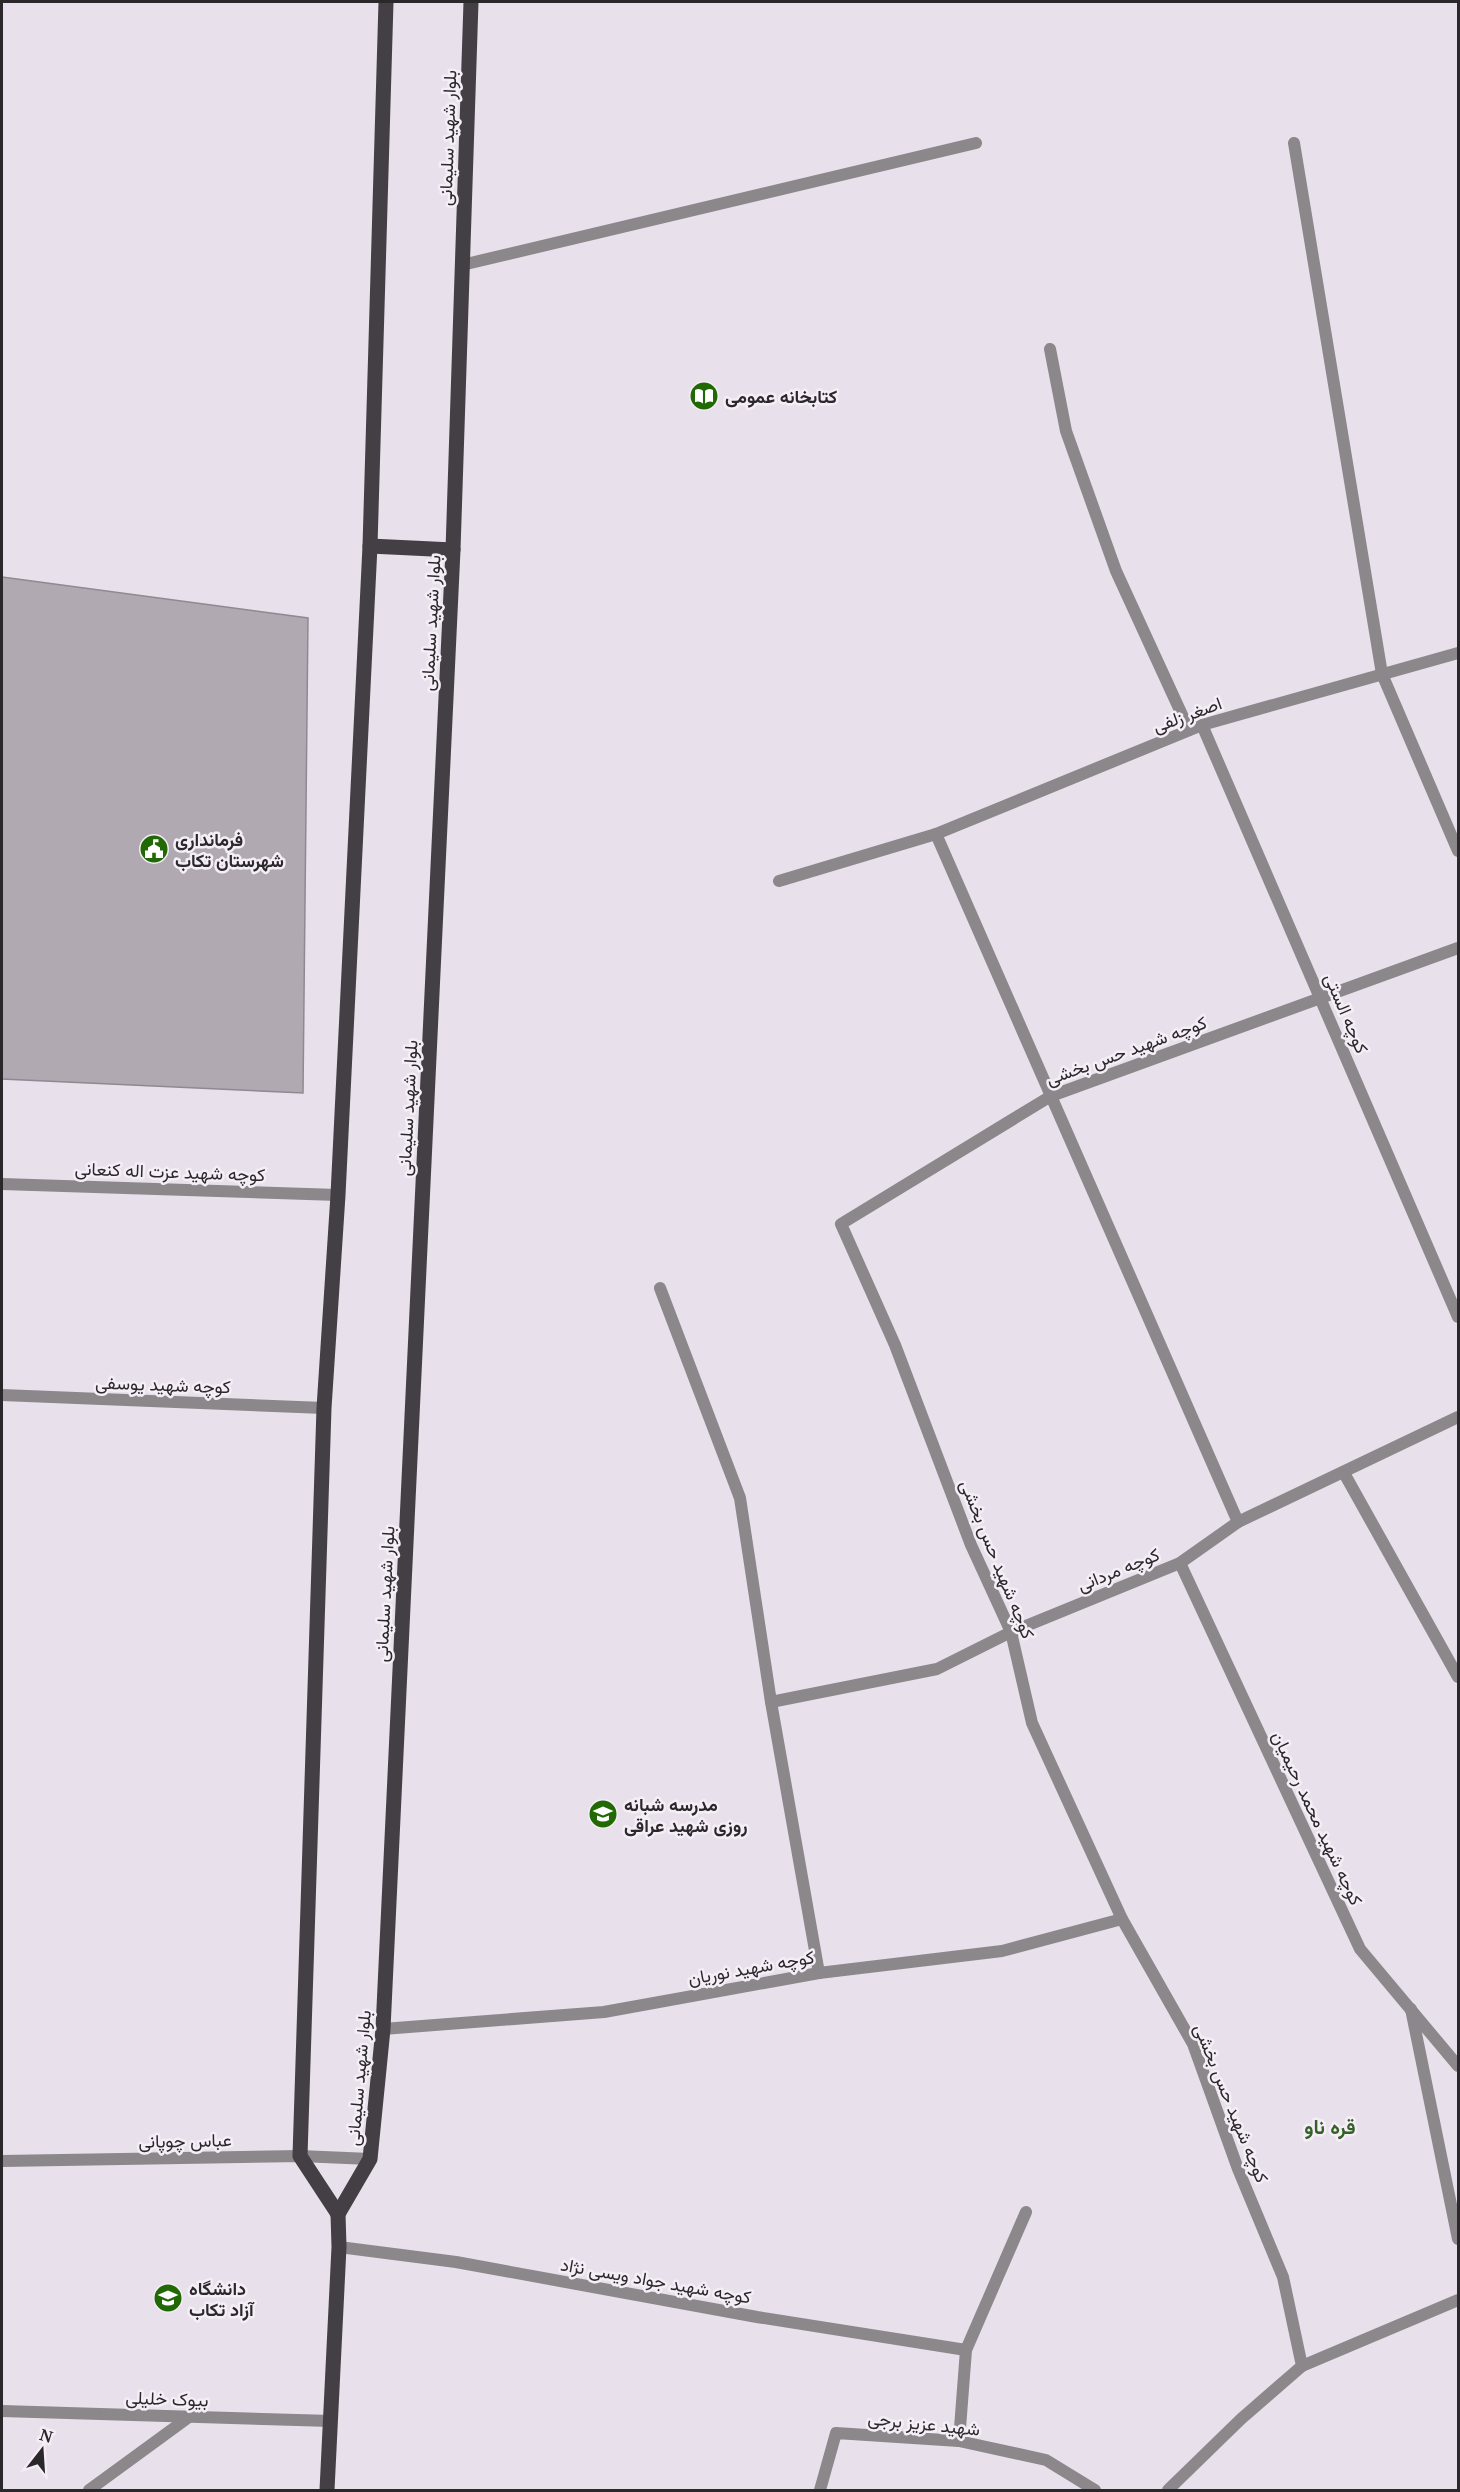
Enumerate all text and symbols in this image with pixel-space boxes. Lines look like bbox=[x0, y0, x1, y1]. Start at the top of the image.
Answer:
street label: بلوار شهید سلیمانی bbox=[433, 69, 461, 207]
library icon: کتابخانه عمومی bbox=[688, 380, 720, 412]
place label: کتابخانه عمومی bbox=[725, 384, 837, 408]
street label: بلوار شهید سلیمانی bbox=[414, 554, 446, 692]
street label: اصغر زلفی bbox=[1149, 690, 1225, 738]
place label: فرمانداری شهرستان تکاب bbox=[175, 827, 284, 872]
public building icon: فرمانداری شهرستان تکاب bbox=[138, 833, 170, 865]
street label: کوچه الستی bbox=[1318, 969, 1375, 1057]
street label: کوچه شهید حس بخشی bbox=[1042, 1010, 1210, 1091]
street label: بلوار شهید سلیمانی bbox=[391, 1039, 423, 1177]
street label: کوچه شهید عزت اله کنعانی bbox=[74, 1156, 266, 1187]
street label: کوچه شهید یوسفی bbox=[95, 1370, 231, 1399]
street label: کوچه شهید حس بخشی bbox=[954, 1476, 1041, 1642]
street label: بلوار شهید سلیمانی bbox=[368, 1525, 400, 1663]
street label: کوچه مردانی bbox=[1073, 1542, 1163, 1597]
street label: کوچه شهید محمد رحیمیان bbox=[1266, 1727, 1369, 1909]
place label: مدرسه شبانه روزی شهید عراقی bbox=[624, 1792, 748, 1837]
school or university icon: مدرسه شبانه روزی شهید عراقی bbox=[587, 1798, 619, 1830]
street label: کوچه شهید نوریان bbox=[686, 1944, 816, 1991]
street label: بلوار شهید سلیمانی bbox=[340, 2009, 376, 2147]
street label: کوچه شهید حس بخشی bbox=[1188, 2020, 1275, 2186]
district label: قره ناو bbox=[1304, 2113, 1356, 2140]
street label: عباس چوپانی bbox=[138, 2127, 232, 2154]
street label: کوچه شهید جواد ویسی نژاد bbox=[559, 2251, 753, 2310]
place label: دانشگاه آزاد تکاب bbox=[189, 2276, 255, 2321]
school or university icon: دانشگاه آزاد تکاب bbox=[152, 2282, 184, 2314]
street label: بیوک خلیلی bbox=[125, 2385, 209, 2411]
street label: شهید عزیز برجی bbox=[867, 2405, 981, 2441]
north arrow bbox=[12, 2420, 72, 2480]
text: N bbox=[37, 2423, 56, 2448]

